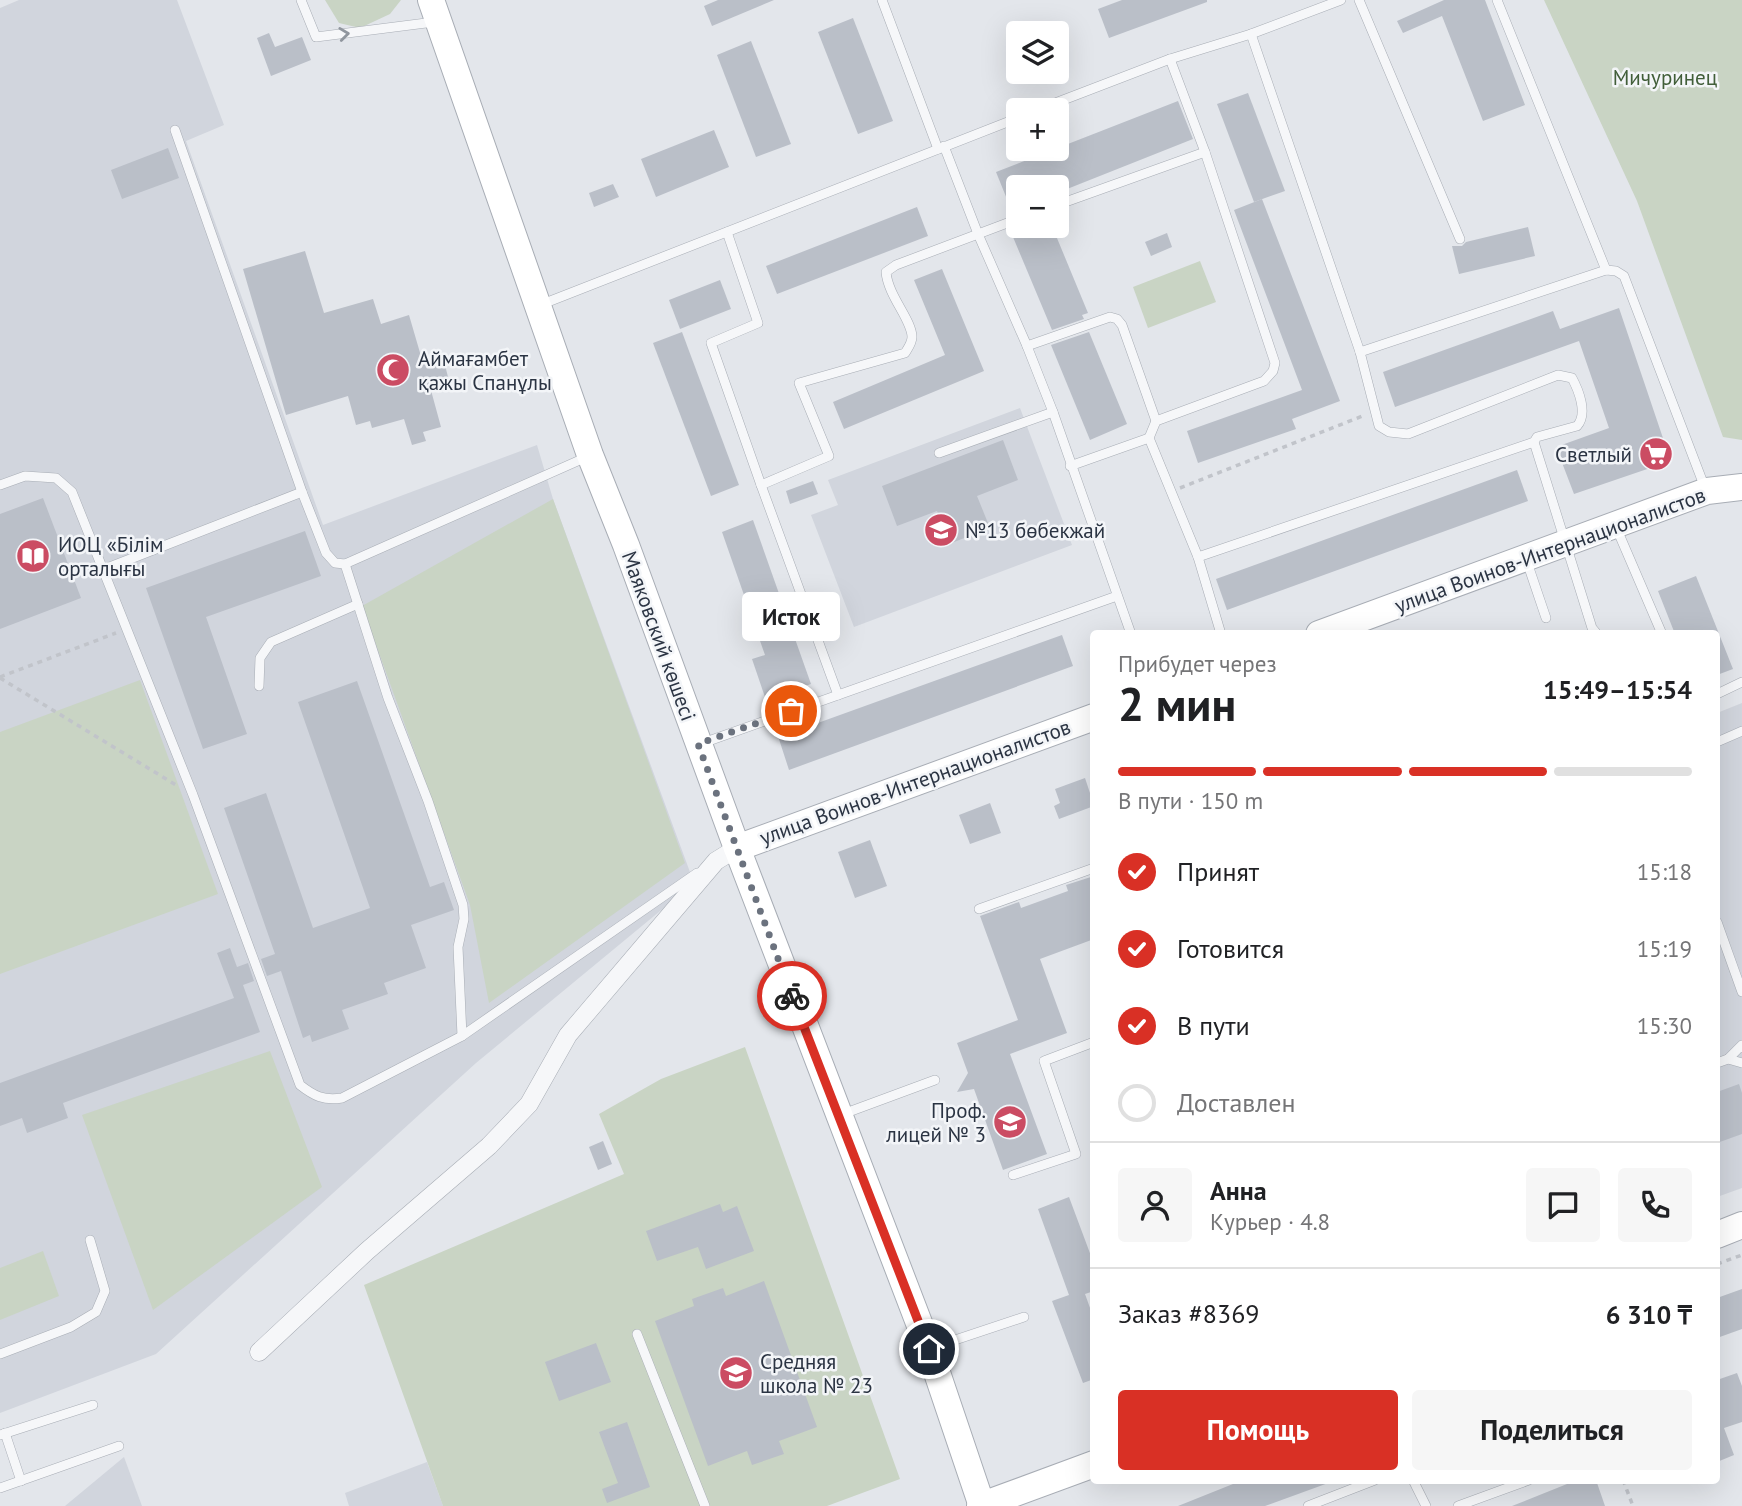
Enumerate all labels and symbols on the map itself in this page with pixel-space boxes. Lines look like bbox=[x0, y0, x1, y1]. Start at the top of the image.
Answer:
one-way arrow bbox=[338, 26, 350, 41]
park label: Мичуринец bbox=[1613, 64, 1718, 91]
place label: Аймағамбет қажы Спанұлы bbox=[418, 345, 552, 396]
mosque icon: Аймағамбет қажы Спанұлы bbox=[374, 351, 412, 389]
supermarket icon: Светлый bbox=[1637, 435, 1675, 473]
place label: Светлый bbox=[1555, 441, 1632, 468]
street label: улица Воинов-Интернационалистов bbox=[1391, 481, 1709, 619]
school or university icon: №13 бөбекжай bbox=[922, 511, 960, 549]
place label: №13 бөбекжай bbox=[965, 517, 1105, 544]
place label: ИОЦ «Білім орталығы bbox=[58, 531, 164, 582]
library icon: ИОЦ «Білім орталығы bbox=[14, 537, 52, 575]
street label: Маяковский көшесі bbox=[616, 547, 702, 725]
callout: Исток bbox=[742, 592, 840, 641]
pin bbox=[761, 681, 821, 741]
street label: улица Воинов-Интернационалистов bbox=[756, 713, 1074, 851]
courier bbox=[757, 961, 827, 1031]
place label: Проф. лицей № 3 bbox=[885, 1097, 986, 1148]
school or university icon: Проф. лицей № 3 bbox=[991, 1103, 1029, 1141]
pin bbox=[899, 1319, 959, 1379]
place label: Средняя школа № 23 bbox=[760, 1348, 873, 1399]
school or university icon: Средняя школа № 23 bbox=[717, 1354, 755, 1392]

